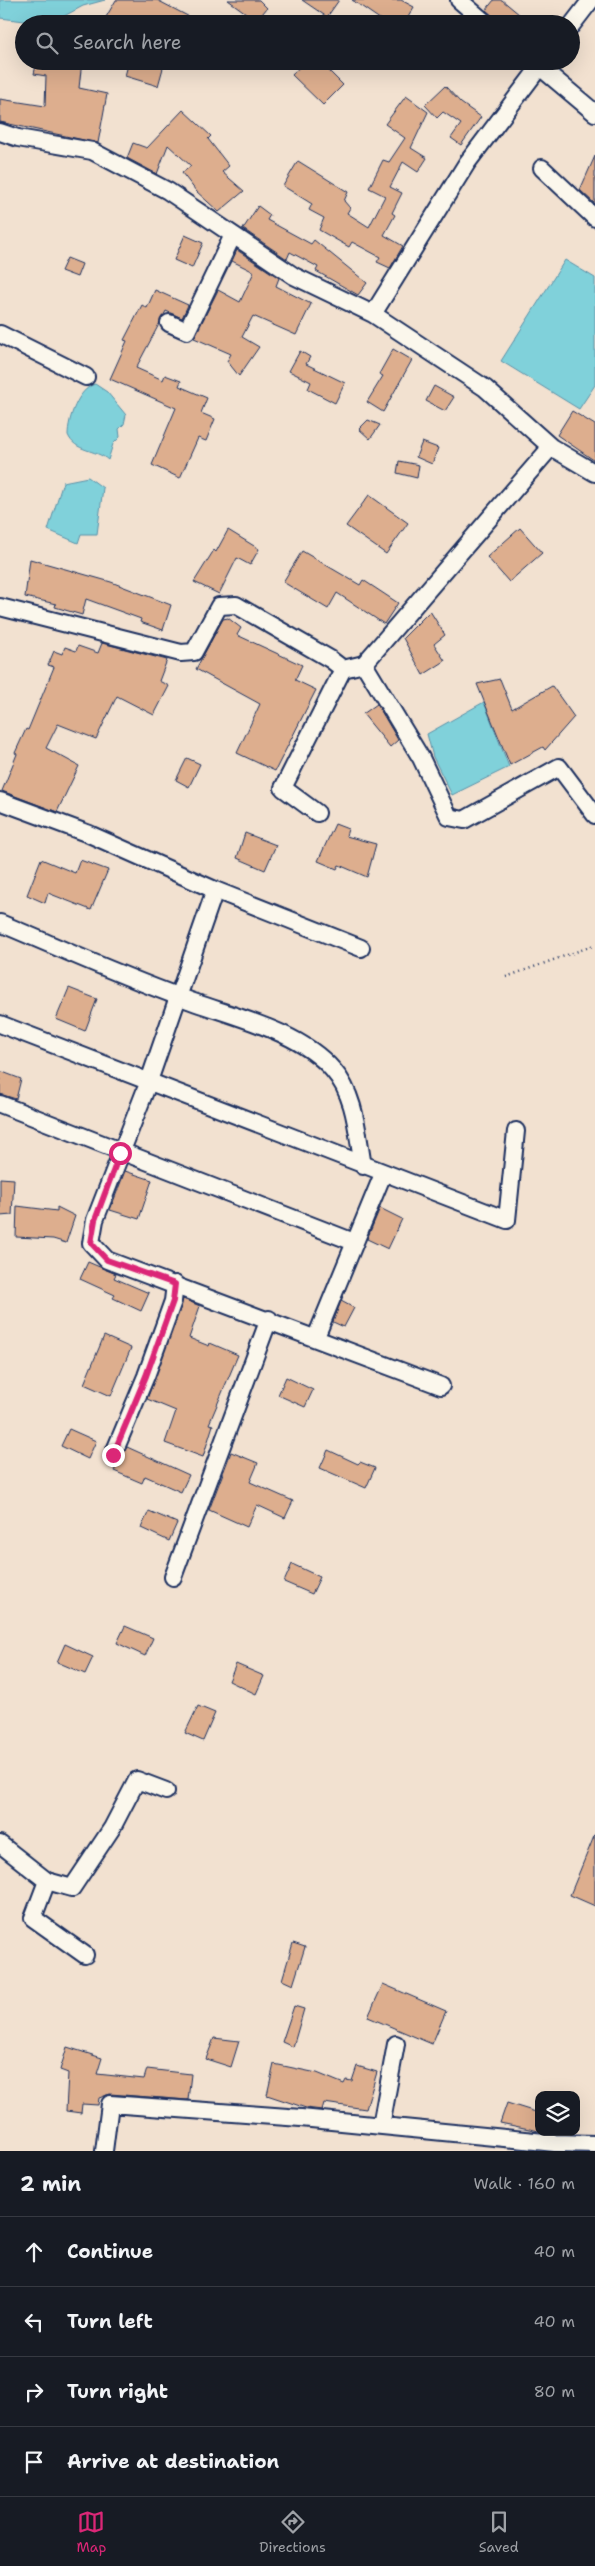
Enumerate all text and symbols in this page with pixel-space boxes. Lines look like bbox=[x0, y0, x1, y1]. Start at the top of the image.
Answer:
search box bbox=[15, 15, 580, 70]
icon: search bbox=[33, 29, 61, 57]
text: Search here bbox=[73, 30, 182, 55]
route start bbox=[109, 1142, 132, 1165]
route end bbox=[102, 1444, 125, 1467]
map controls bbox=[535, 2091, 580, 2136]
button: layers bbox=[535, 2091, 580, 2136]
text: 2 min bbox=[20, 2170, 81, 2198]
text: Walk · 160 m bbox=[474, 2173, 575, 2194]
icon: ahead bbox=[20, 2238, 48, 2266]
text: Continue bbox=[67, 2239, 153, 2264]
text: 40 m bbox=[533, 2241, 575, 2262]
icon: left bbox=[20, 2308, 48, 2336]
text: Turn left bbox=[67, 2309, 153, 2334]
text: 40 m bbox=[533, 2311, 575, 2332]
icon: right bbox=[20, 2378, 48, 2406]
text: Turn right bbox=[67, 2379, 168, 2404]
text: 80 m bbox=[534, 2381, 575, 2402]
icon: arrive bbox=[20, 2448, 48, 2476]
text: Arrive at destination bbox=[67, 2449, 279, 2474]
tab: Map bbox=[76, 2508, 106, 2556]
tab: Directions bbox=[259, 2508, 326, 2556]
tab: Saved bbox=[479, 2508, 519, 2556]

